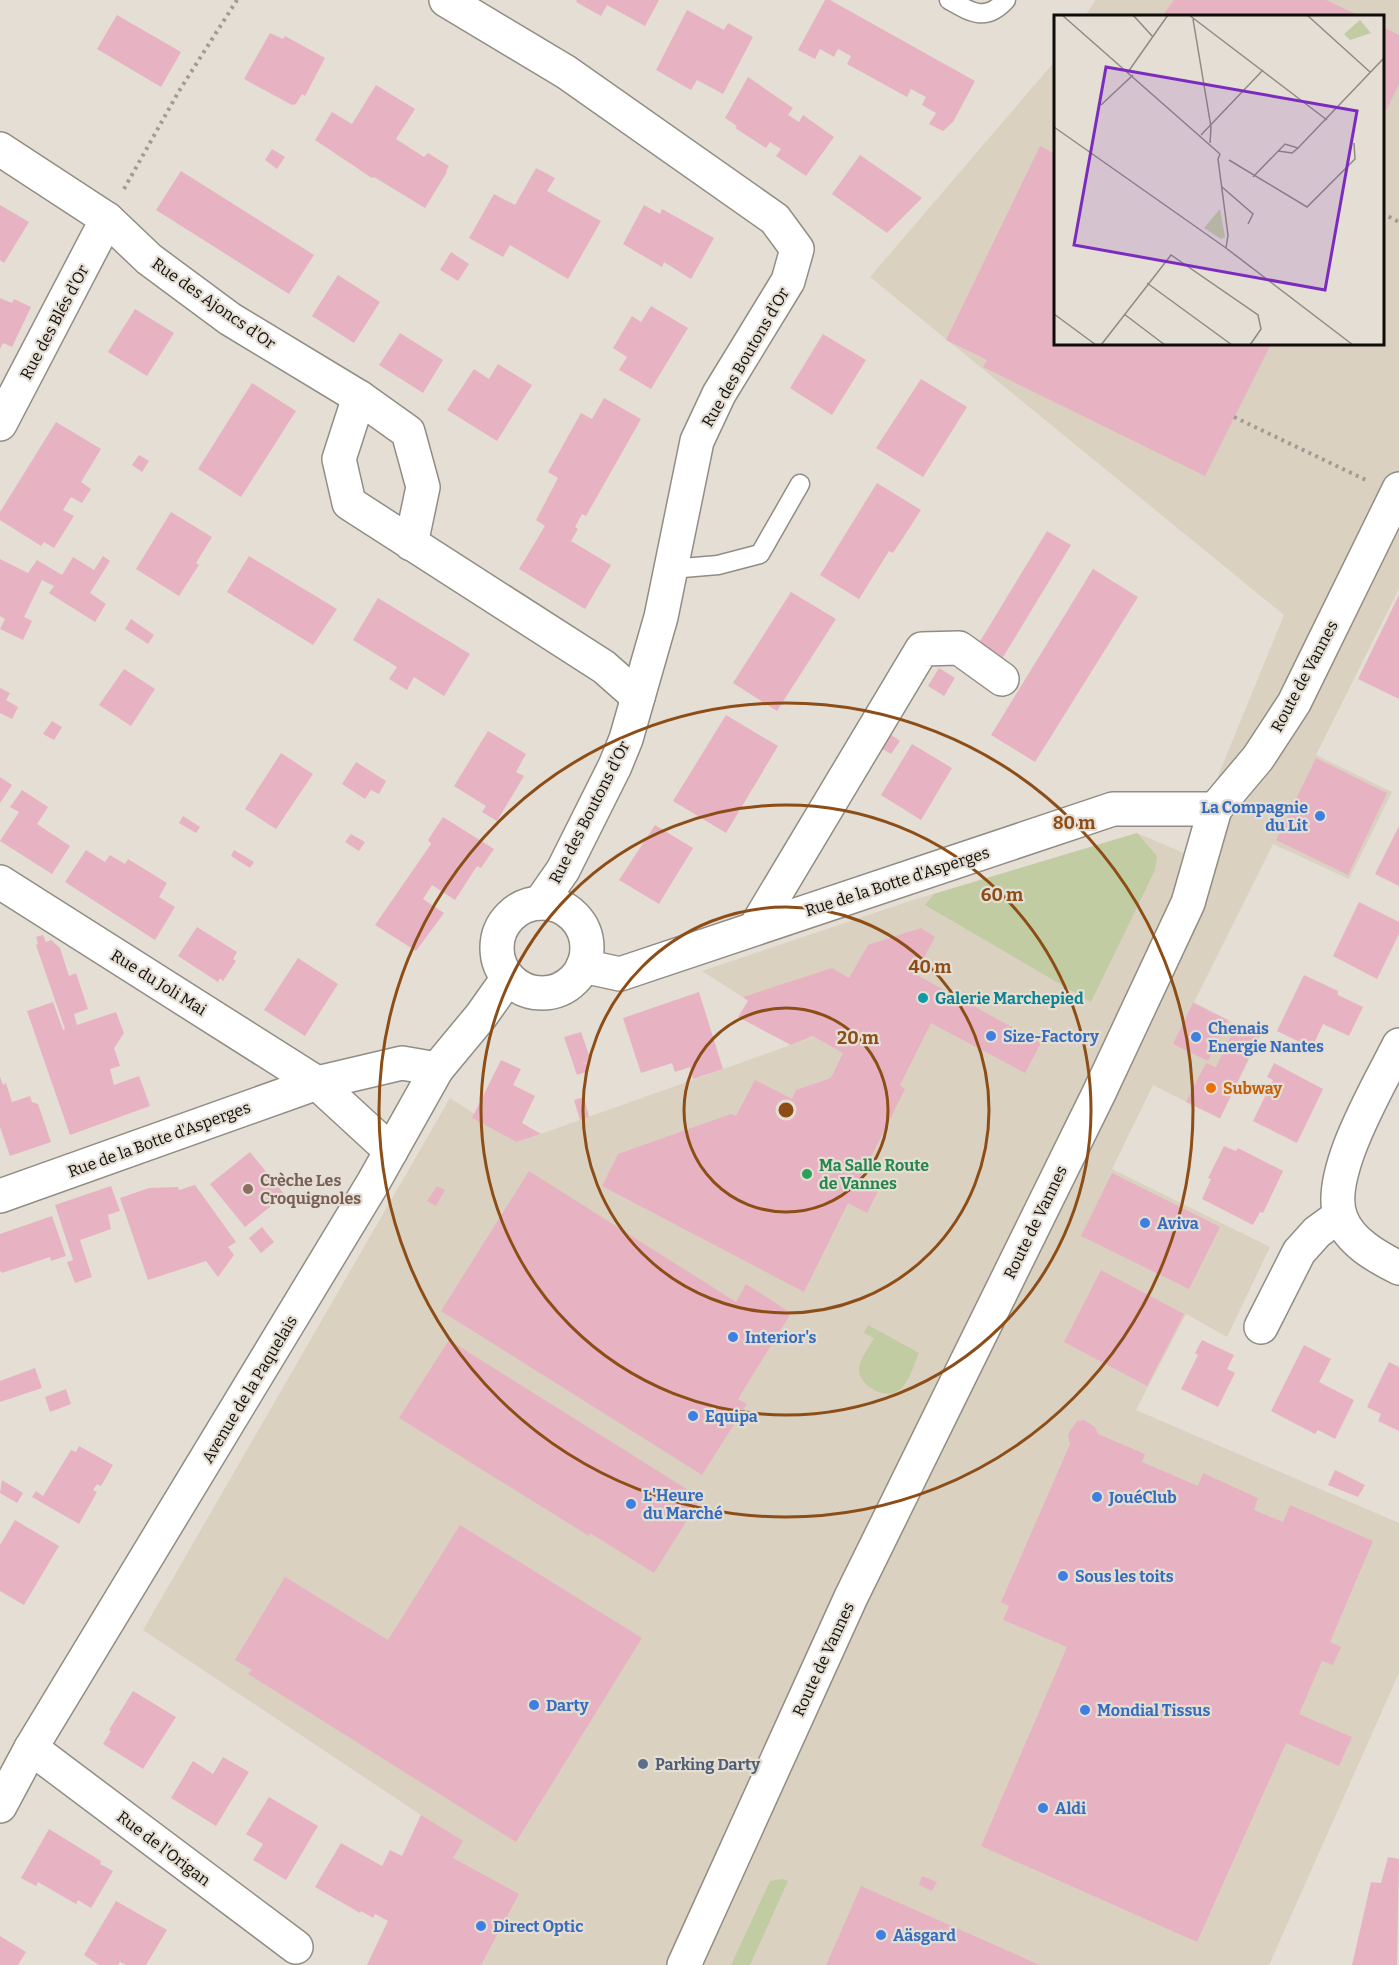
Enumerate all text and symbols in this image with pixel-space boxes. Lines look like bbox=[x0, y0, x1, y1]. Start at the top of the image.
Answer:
inset map bbox=[1054, 15, 1384, 345]
street label: Rue des Ajoncs d'Or bbox=[148, 254, 279, 353]
street label: Rue des Blés d'Or bbox=[16, 262, 93, 383]
street label: Rue des Boutons d'Or bbox=[698, 284, 793, 430]
street label: Route de Vannes bbox=[1267, 617, 1342, 735]
street label: Rue des Boutons d'Or bbox=[545, 738, 634, 887]
place label: La Compagnie du Lit bbox=[1201, 798, 1309, 835]
marker: La Compagnie du Lit bbox=[1313, 809, 1327, 823]
text: 80 m bbox=[1053, 812, 1095, 834]
street label: Rue de la Botte d'Asperges bbox=[803, 843, 992, 920]
text: 60 m bbox=[981, 884, 1023, 906]
street label: Rue du Joli Mai bbox=[107, 945, 210, 1020]
text: 40 m bbox=[909, 956, 951, 978]
place label: Galerie Marchepied bbox=[935, 989, 1084, 1008]
marker: Galerie Marchepied bbox=[916, 991, 930, 1005]
place label: Chenais Energie Nantes bbox=[1208, 1019, 1324, 1056]
text: 20 m bbox=[837, 1027, 879, 1049]
place label: Size-Factory bbox=[1003, 1027, 1099, 1046]
marker: Size-Factory bbox=[984, 1029, 998, 1043]
marker: Chenais Energie Nantes bbox=[1189, 1030, 1203, 1044]
place label: Subway bbox=[1223, 1079, 1282, 1098]
marker: Subway bbox=[1204, 1081, 1218, 1095]
street label: Rue de la Botte d'Asperges bbox=[65, 1098, 253, 1181]
centre of rings bbox=[776, 1100, 796, 1120]
place label: Ma Salle Route de Vannes bbox=[819, 1156, 929, 1193]
street label: Route de Vannes bbox=[1000, 1163, 1071, 1282]
marker: Ma Salle Route de Vannes bbox=[800, 1167, 814, 1181]
place label: Crèche Les Croquignoles bbox=[260, 1171, 361, 1208]
marker: Crèche Les Croquignoles bbox=[241, 1182, 255, 1196]
place label: Aviva bbox=[1157, 1214, 1199, 1233]
marker: Aviva bbox=[1138, 1216, 1152, 1230]
street label: Avenue de la Paquelais bbox=[198, 1312, 301, 1466]
place label: Interior's bbox=[745, 1328, 816, 1347]
marker: Interior's bbox=[726, 1330, 740, 1344]
place label: Equipa bbox=[705, 1407, 758, 1426]
marker: Equipa bbox=[686, 1409, 700, 1423]
place label: L'Heure du Marché bbox=[643, 1486, 723, 1523]
place label: JouéClub bbox=[1108, 1488, 1177, 1507]
marker: JouéClub bbox=[1090, 1490, 1104, 1504]
marker: L'Heure du Marché bbox=[624, 1497, 638, 1511]
place label: Sous les toits bbox=[1075, 1567, 1174, 1586]
marker: Sous les toits bbox=[1056, 1569, 1070, 1583]
street label: Route de Vannes bbox=[789, 1599, 858, 1719]
place label: Darty bbox=[546, 1696, 589, 1715]
marker: Darty bbox=[527, 1698, 541, 1712]
place label: Mondial Tissus bbox=[1097, 1701, 1210, 1720]
marker: Mondial Tissus bbox=[1078, 1703, 1092, 1717]
place label: Parking Darty bbox=[655, 1755, 760, 1774]
marker: Parking Darty bbox=[636, 1757, 650, 1771]
place label: Aldi bbox=[1055, 1799, 1086, 1818]
marker: Aldi bbox=[1036, 1801, 1050, 1815]
street label: Rue de l'Origan bbox=[113, 1807, 214, 1890]
place label: Direct Optic bbox=[493, 1917, 583, 1936]
marker: Direct Optic bbox=[474, 1919, 488, 1933]
place label: Aäsgard bbox=[893, 1926, 956, 1945]
marker: Aäsgard bbox=[874, 1928, 888, 1942]

